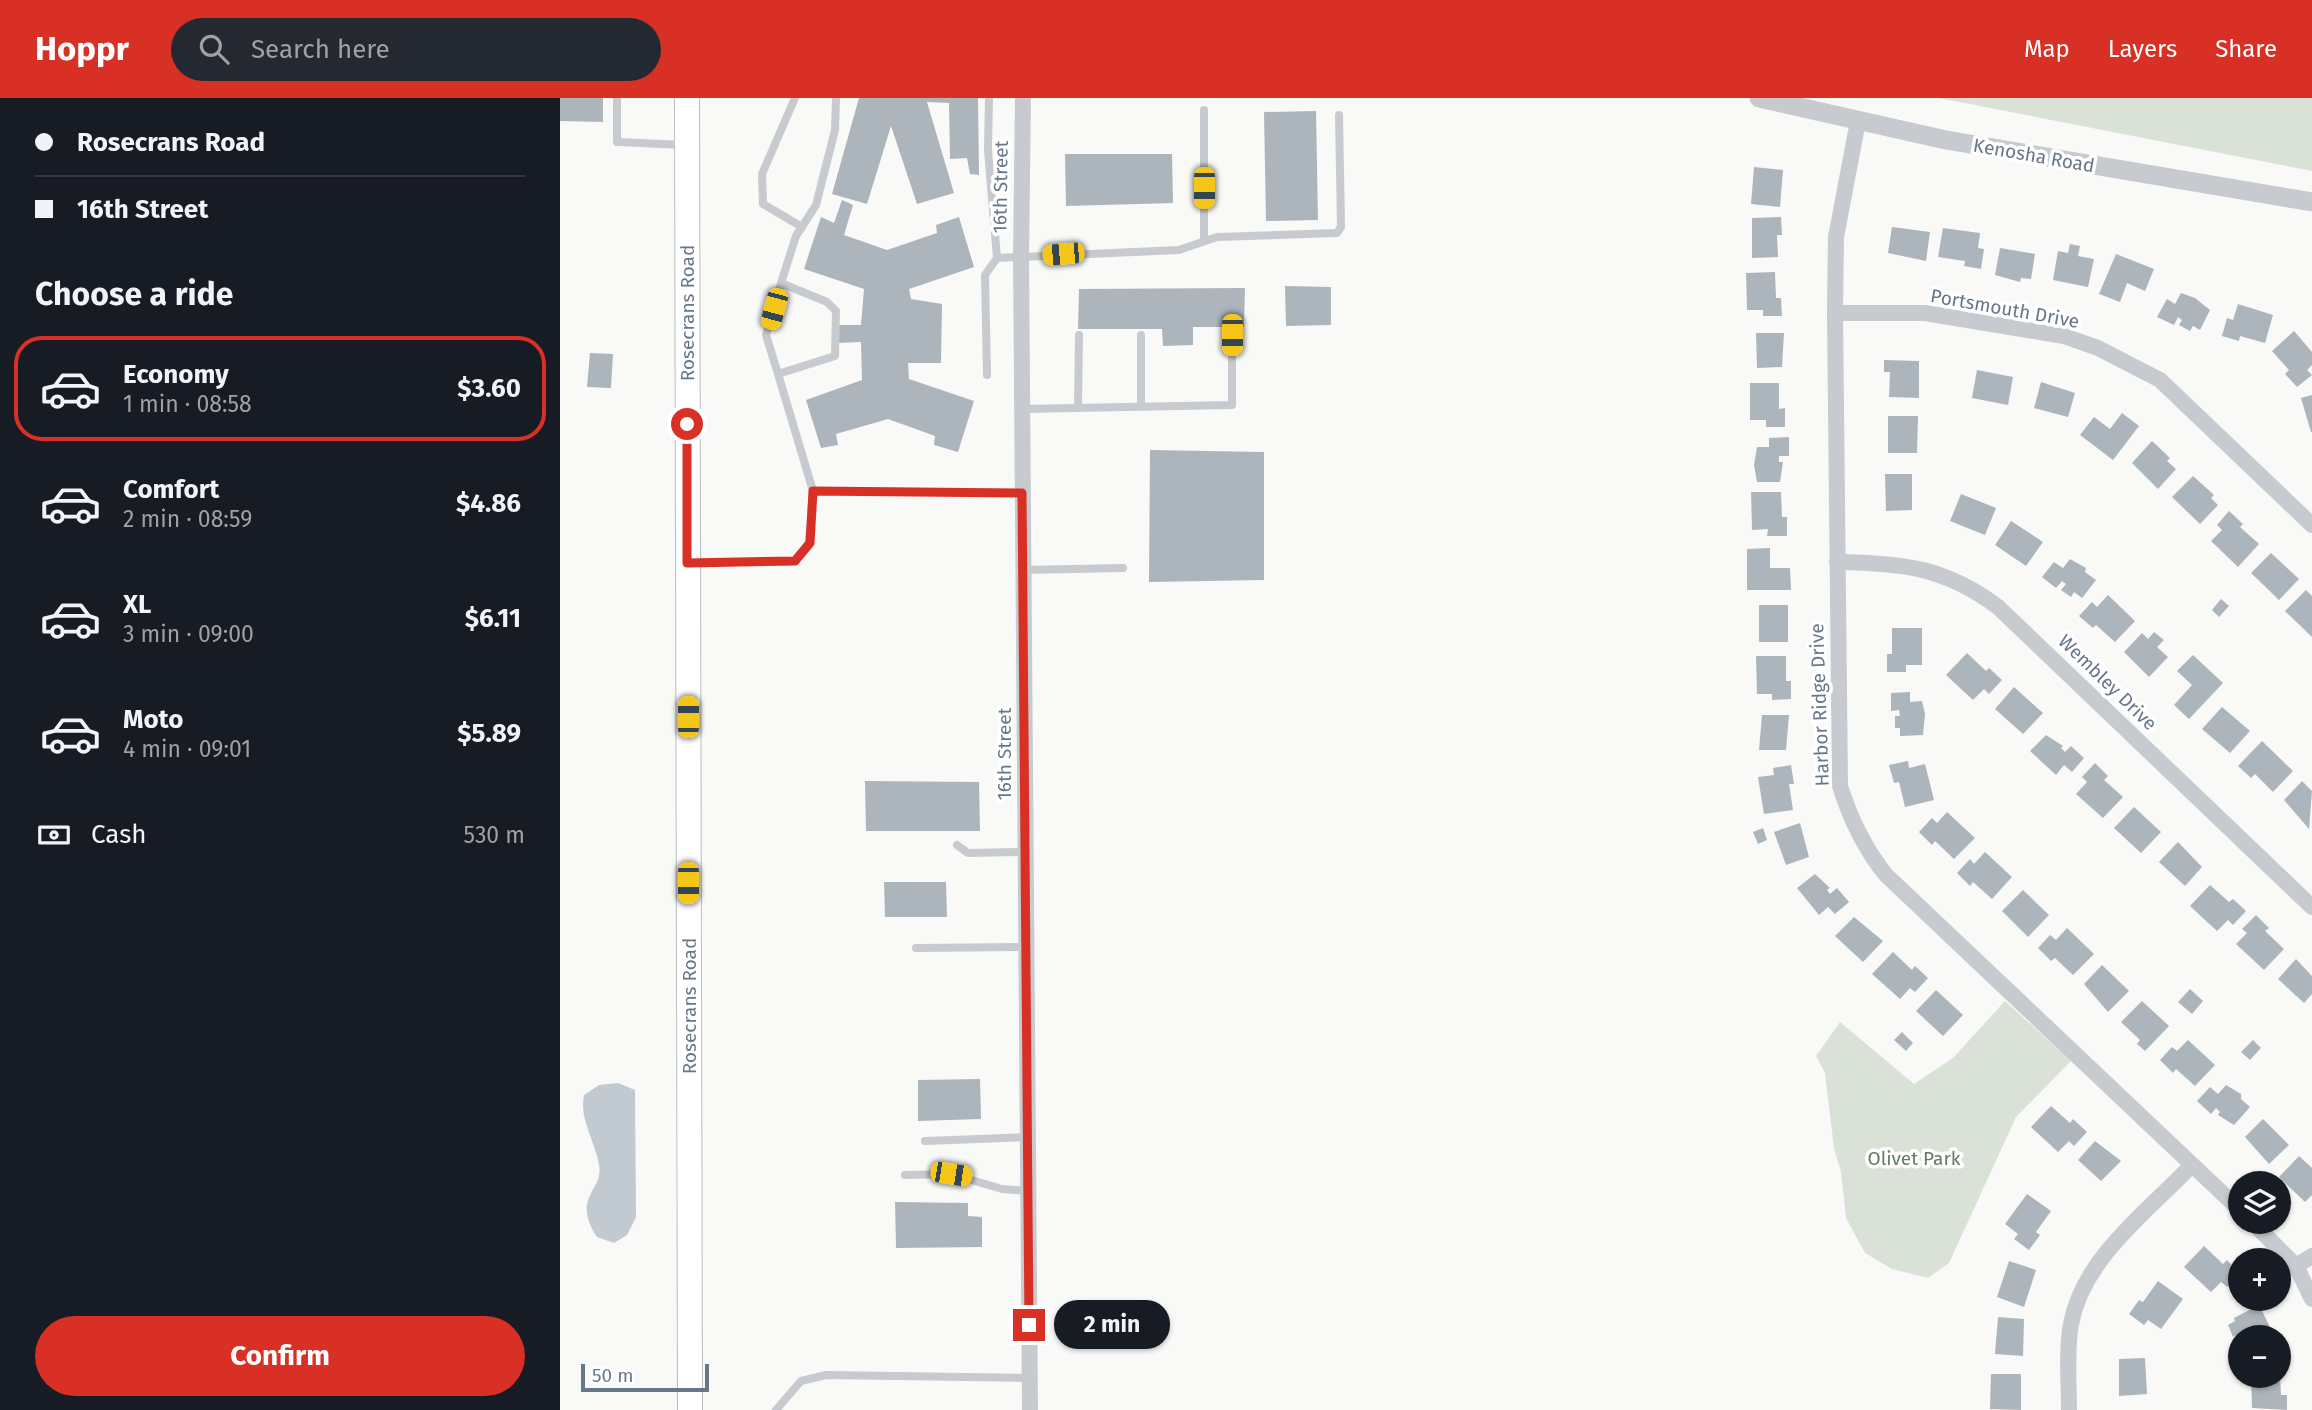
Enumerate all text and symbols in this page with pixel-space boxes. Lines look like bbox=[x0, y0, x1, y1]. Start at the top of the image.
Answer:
search box bbox=[171, 18, 661, 81]
text: Hoppr bbox=[35, 29, 129, 69]
icon: search bbox=[195, 30, 233, 68]
text: Search here bbox=[251, 34, 390, 65]
text: Map bbox=[2024, 35, 2070, 63]
text: Layers bbox=[2108, 35, 2177, 63]
text: Share bbox=[2215, 35, 2277, 63]
text: Rosecrans Road bbox=[77, 127, 265, 158]
street label: Kenosha Road bbox=[1971, 134, 2096, 177]
street label: 16th Street bbox=[988, 140, 1013, 234]
car bbox=[1194, 167, 1215, 209]
text: 16th Street bbox=[77, 194, 208, 225]
car bbox=[1042, 242, 1085, 266]
street label: Rosecrans Road bbox=[676, 245, 699, 381]
text: Choose a ride bbox=[35, 275, 233, 313]
street label: Portsmouth Drive bbox=[1929, 284, 2081, 333]
car bbox=[759, 286, 790, 332]
car bbox=[1222, 314, 1243, 356]
icon: car bbox=[39, 357, 102, 420]
text: Economy bbox=[123, 359, 229, 390]
text: $3.60 bbox=[457, 373, 521, 404]
text: 1 min · 08:58 bbox=[123, 390, 252, 418]
route start bbox=[671, 408, 703, 440]
icon: car bbox=[39, 472, 102, 535]
text: Comfort bbox=[123, 474, 219, 505]
text: $4.86 bbox=[456, 488, 521, 519]
text: 2 min · 08:59 bbox=[123, 505, 252, 533]
icon: car bbox=[39, 587, 102, 650]
text: XL bbox=[123, 589, 151, 620]
text: $6.11 bbox=[465, 603, 521, 634]
text: 3 min · 09:00 bbox=[123, 620, 254, 648]
street label: Harbor Ridge Drive bbox=[1805, 623, 1834, 787]
street label: Wembley Drive bbox=[2054, 630, 2162, 735]
car bbox=[678, 696, 699, 738]
icon: car bbox=[39, 702, 102, 765]
text: Moto bbox=[123, 704, 183, 735]
street label: 16th Street bbox=[993, 707, 1016, 800]
text: $5.89 bbox=[457, 718, 521, 749]
text: 4 min · 09:01 bbox=[123, 735, 251, 763]
icon: cash bbox=[35, 816, 73, 854]
text: Cash bbox=[91, 819, 147, 850]
text: 530 m bbox=[464, 821, 525, 849]
car bbox=[678, 862, 699, 904]
street label: Rosecrans Road bbox=[678, 938, 701, 1074]
park label: Olivet Park bbox=[1868, 1147, 1961, 1170]
car bbox=[929, 1160, 974, 1188]
map controls bbox=[2228, 1171, 2291, 1388]
button: layers bbox=[2228, 1171, 2291, 1234]
button: + bbox=[2228, 1248, 2291, 1311]
callout: 2 min bbox=[1054, 1300, 1169, 1350]
route end bbox=[1013, 1309, 1045, 1341]
text: 2 min bbox=[1084, 1310, 1140, 1338]
button: Confirm bbox=[35, 1316, 525, 1396]
button: − bbox=[2228, 1325, 2291, 1388]
scale bar bbox=[581, 1361, 709, 1393]
text: 50 m bbox=[592, 1364, 633, 1387]

